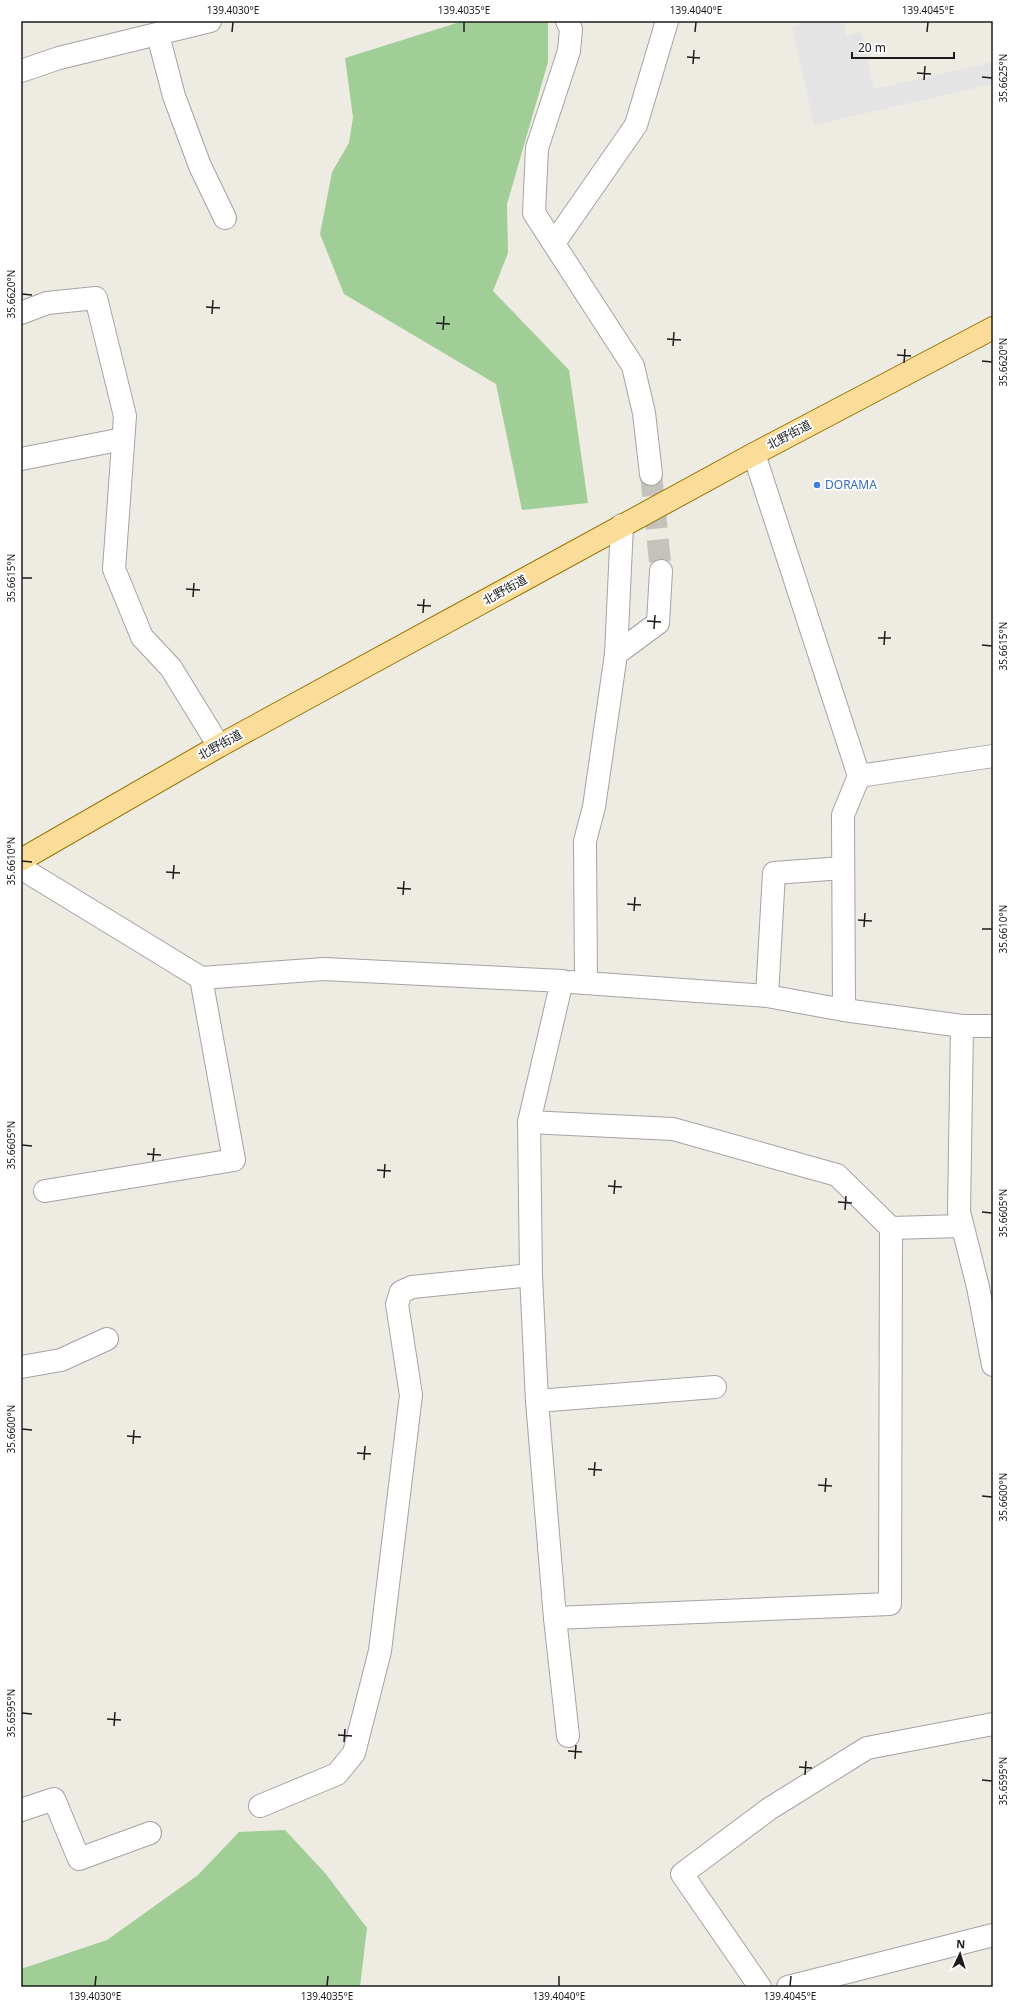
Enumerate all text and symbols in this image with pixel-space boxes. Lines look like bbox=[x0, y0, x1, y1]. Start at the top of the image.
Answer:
text: 139.4030°E bbox=[207, 3, 259, 17]
text: 139.4035°E bbox=[438, 3, 490, 17]
text: 139.4040°E bbox=[670, 3, 722, 17]
text: 139.4045°E bbox=[902, 3, 954, 17]
scale bar bbox=[852, 34, 954, 60]
text: 20 m bbox=[858, 39, 886, 56]
text: 35.6625°N bbox=[996, 54, 1010, 102]
text: 35.6620°N bbox=[4, 270, 18, 318]
text: 35.6620°N bbox=[996, 338, 1010, 386]
street label: 北野街道 bbox=[764, 416, 814, 453]
place label: DORAMA bbox=[825, 476, 877, 493]
marker: DORAMA bbox=[812, 480, 822, 490]
text: 35.6615°N bbox=[4, 554, 18, 602]
street label: 北野街道 bbox=[480, 570, 530, 609]
text: 35.6615°N bbox=[996, 622, 1010, 670]
street label: 北野街道 bbox=[195, 725, 245, 764]
text: 35.6610°N bbox=[4, 837, 18, 885]
text: 35.6610°N bbox=[996, 905, 1010, 953]
text: 35.6605°N bbox=[4, 1121, 18, 1169]
text: 35.6605°N bbox=[996, 1189, 1010, 1237]
text: 35.6600°N bbox=[4, 1405, 18, 1453]
text: 35.6600°N bbox=[996, 1473, 1010, 1521]
text: 35.6595°N bbox=[4, 1689, 18, 1737]
text: 35.6595°N bbox=[996, 1757, 1010, 1805]
north arrow bbox=[940, 1934, 980, 1974]
text: N bbox=[956, 1936, 966, 1951]
text: 139.4030°E bbox=[69, 1989, 121, 2003]
text: 139.4035°E bbox=[301, 1989, 353, 2003]
text: 139.4040°E bbox=[533, 1989, 585, 2003]
text: 139.4045°E bbox=[764, 1989, 816, 2003]

